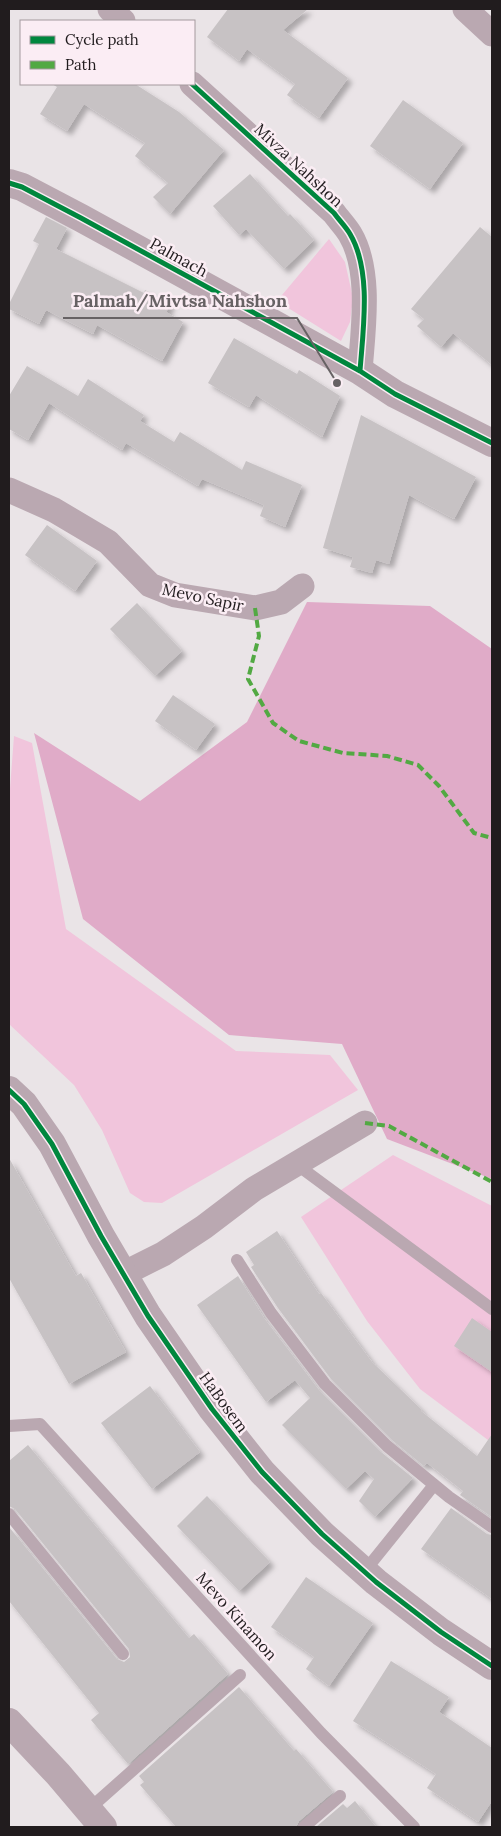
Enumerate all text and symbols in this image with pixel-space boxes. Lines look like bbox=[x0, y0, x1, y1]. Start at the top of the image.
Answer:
legend bbox=[20, 20, 195, 85]
text: Cycle path bbox=[65, 30, 139, 49]
text: Path bbox=[65, 55, 96, 74]
street label: Mivza Nahshon bbox=[251, 119, 348, 211]
street label: Palmach bbox=[147, 233, 212, 281]
callout: Palmah/Mivtsa Nahshon bbox=[63, 285, 297, 318]
text: Palmah/Mivtsa Nahshon bbox=[73, 289, 288, 312]
street label: Mevo Sapir bbox=[160, 579, 246, 615]
street label: HaBosem bbox=[195, 1368, 253, 1436]
street label: Mevo Kinamon bbox=[192, 1568, 282, 1664]

